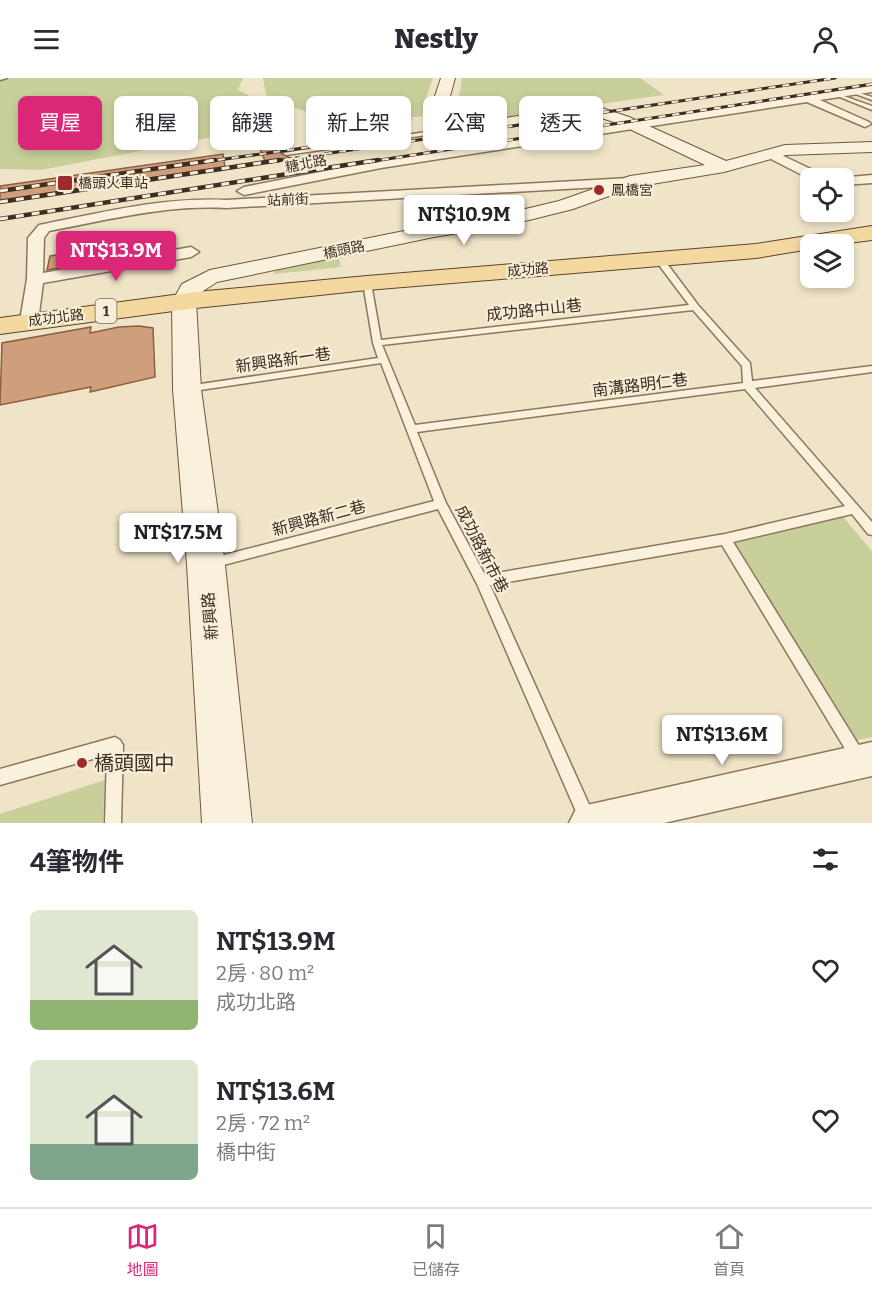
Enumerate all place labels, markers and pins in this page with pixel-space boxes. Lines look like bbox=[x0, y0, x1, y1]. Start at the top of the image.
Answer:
marker: 橋頭火車站 bbox=[56, 174, 74, 192]
place label: 橋頭火車站 bbox=[78, 175, 148, 192]
place label: 鳳橋宮 bbox=[611, 182, 653, 199]
marker: 鳳橋宮 bbox=[592, 183, 606, 197]
pin: NT$10.9M bbox=[402, 195, 526, 246]
pin: NT$13.9M bbox=[54, 231, 178, 282]
pin: NT$17.5M bbox=[116, 513, 240, 564]
pin: NT$13.6M bbox=[660, 715, 784, 766]
place label: 橋頭國中 bbox=[94, 751, 174, 775]
marker: 橋頭國中 bbox=[75, 756, 89, 770]

